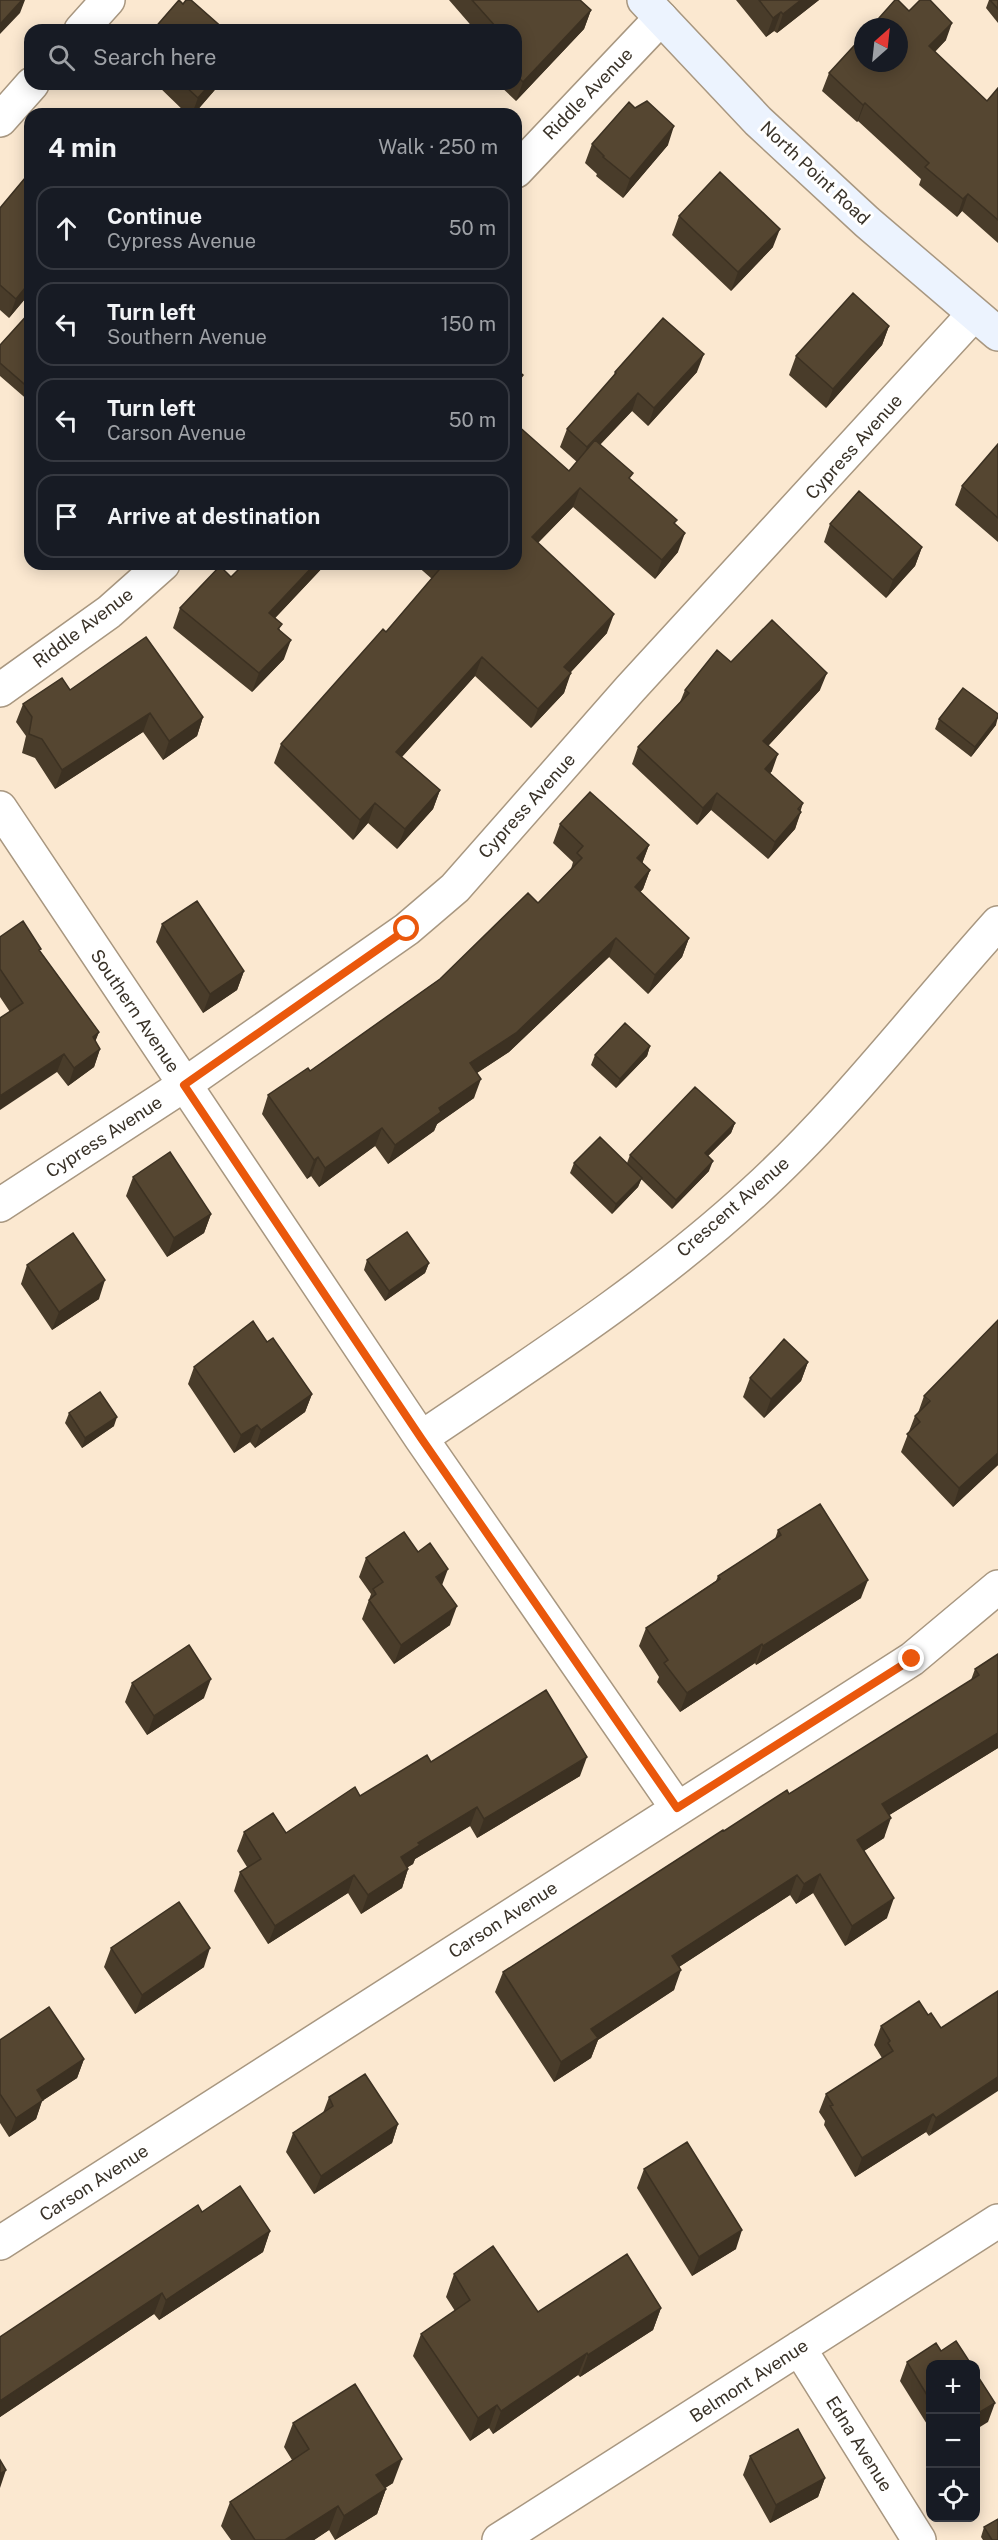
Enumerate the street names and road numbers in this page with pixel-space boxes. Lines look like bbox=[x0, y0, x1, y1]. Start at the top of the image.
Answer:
street label: Riddle Avenue bbox=[539, 43, 637, 144]
street label: North Point Road bbox=[756, 116, 875, 229]
street label: Cypress Avenue bbox=[801, 390, 906, 504]
street label: Riddle Avenue bbox=[29, 583, 137, 672]
street label: Cypress Avenue bbox=[474, 749, 579, 863]
street label: Southern Avenue bbox=[86, 945, 184, 1076]
street label: Cypress Avenue bbox=[42, 1091, 166, 1182]
street label: Crescent Avenue bbox=[672, 1152, 793, 1261]
street label: Carson Avenue bbox=[445, 1877, 561, 1962]
street label: Carson Avenue bbox=[36, 2140, 152, 2225]
street label: Belmont Avenue bbox=[686, 2335, 812, 2427]
street label: Edna Avenue bbox=[822, 2392, 897, 2495]

